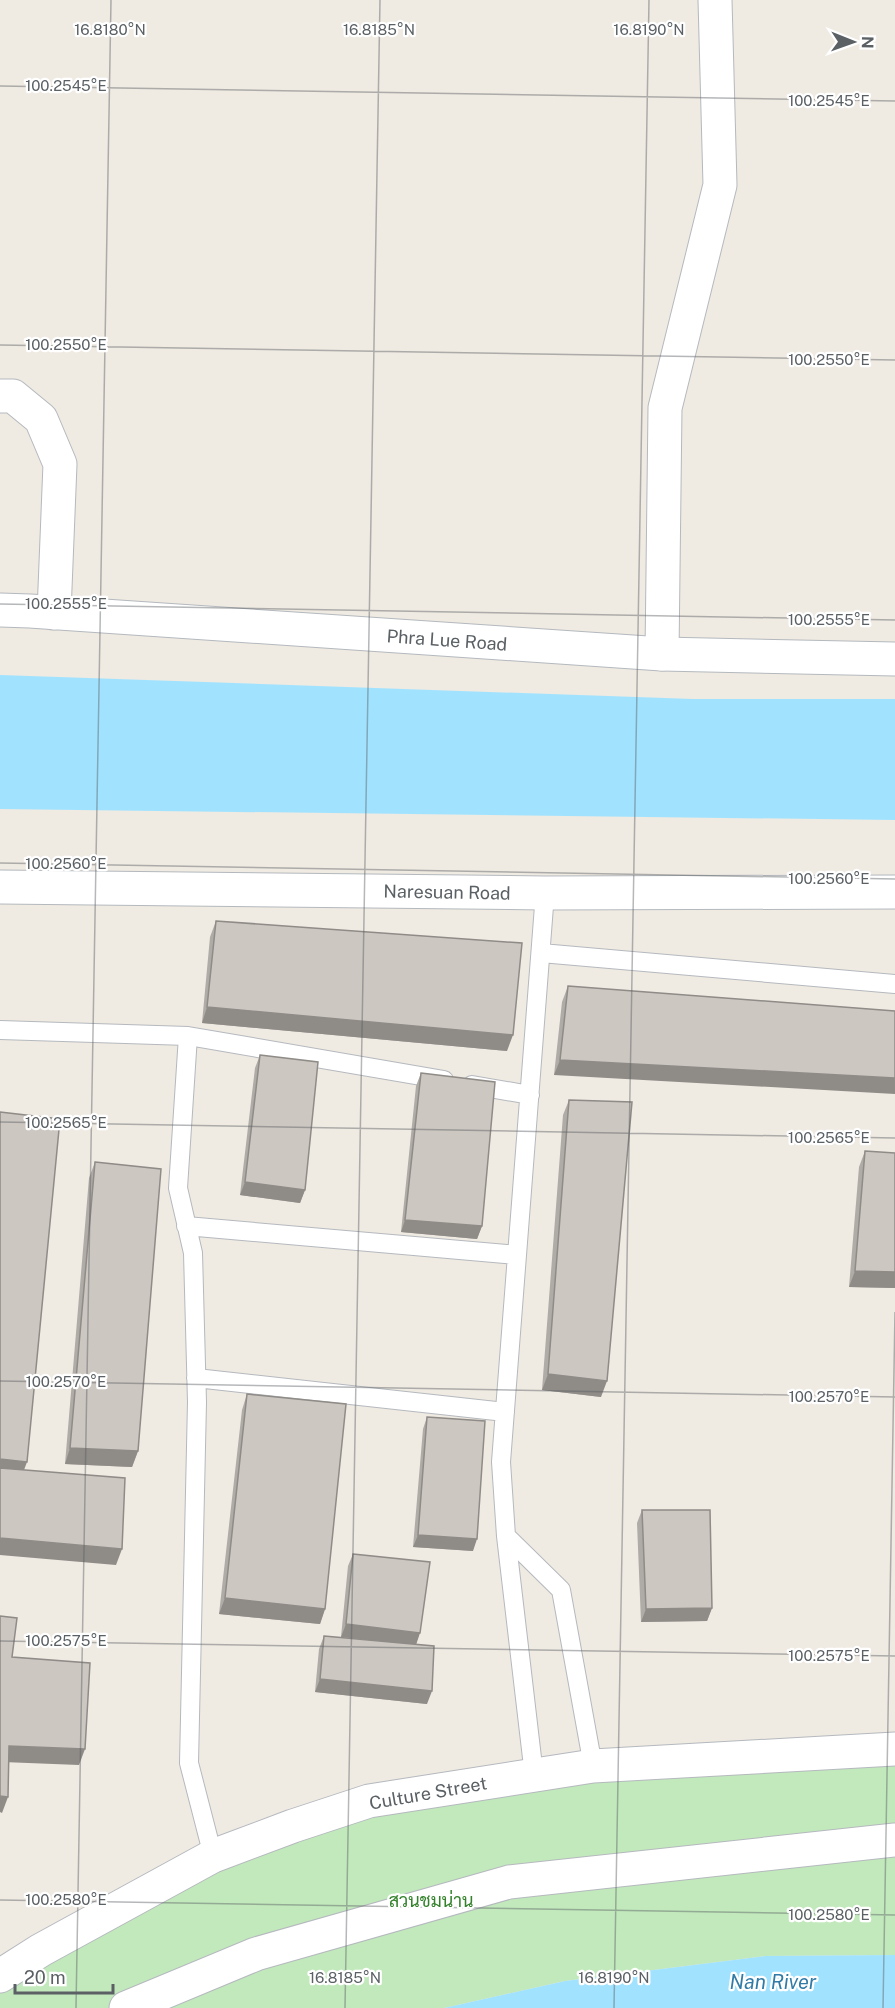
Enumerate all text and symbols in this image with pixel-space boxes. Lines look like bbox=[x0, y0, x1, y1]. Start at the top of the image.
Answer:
north arrow bbox=[823, 12, 883, 72]
text: 16.8180°N bbox=[74, 21, 146, 38]
text: 16.8185°N bbox=[343, 21, 415, 38]
text: 16.8190°N bbox=[613, 21, 685, 38]
text: N bbox=[858, 36, 877, 49]
text: 100.2545°E bbox=[25, 77, 107, 94]
text: 100.2545°E bbox=[788, 92, 870, 109]
text: 100.2550°E bbox=[25, 336, 107, 353]
text: 100.2550°E bbox=[788, 351, 870, 368]
text: 100.2555°E bbox=[25, 595, 107, 612]
text: 100.2555°E bbox=[788, 611, 870, 628]
street label: Phra Lue Road bbox=[386, 625, 508, 655]
text: 100.2560°E bbox=[25, 855, 107, 872]
text: 100.2560°E bbox=[788, 870, 870, 887]
street label: Naresuan Road bbox=[383, 880, 511, 904]
text: 100.2565°E bbox=[25, 1114, 107, 1131]
text: 100.2565°E bbox=[788, 1129, 870, 1146]
text: 100.2570°E bbox=[26, 1373, 106, 1390]
text: 100.2570°E bbox=[789, 1388, 869, 1405]
text: 100.2575°E bbox=[25, 1632, 107, 1649]
text: 100.2575°E bbox=[788, 1647, 870, 1664]
street label: Culture Street bbox=[368, 1772, 488, 1814]
park label: สวนชมน่าน bbox=[389, 1889, 473, 1911]
text: 100.2580°E bbox=[25, 1891, 107, 1908]
text: 100.2580°E bbox=[788, 1906, 870, 1923]
scale bar bbox=[15, 1957, 112, 1995]
text: 20 m bbox=[24, 1967, 66, 1988]
text: 16.8185°N bbox=[309, 1969, 381, 1986]
text: 16.8190°N bbox=[578, 1969, 650, 1986]
water label: Nan River bbox=[730, 1970, 817, 1994]

